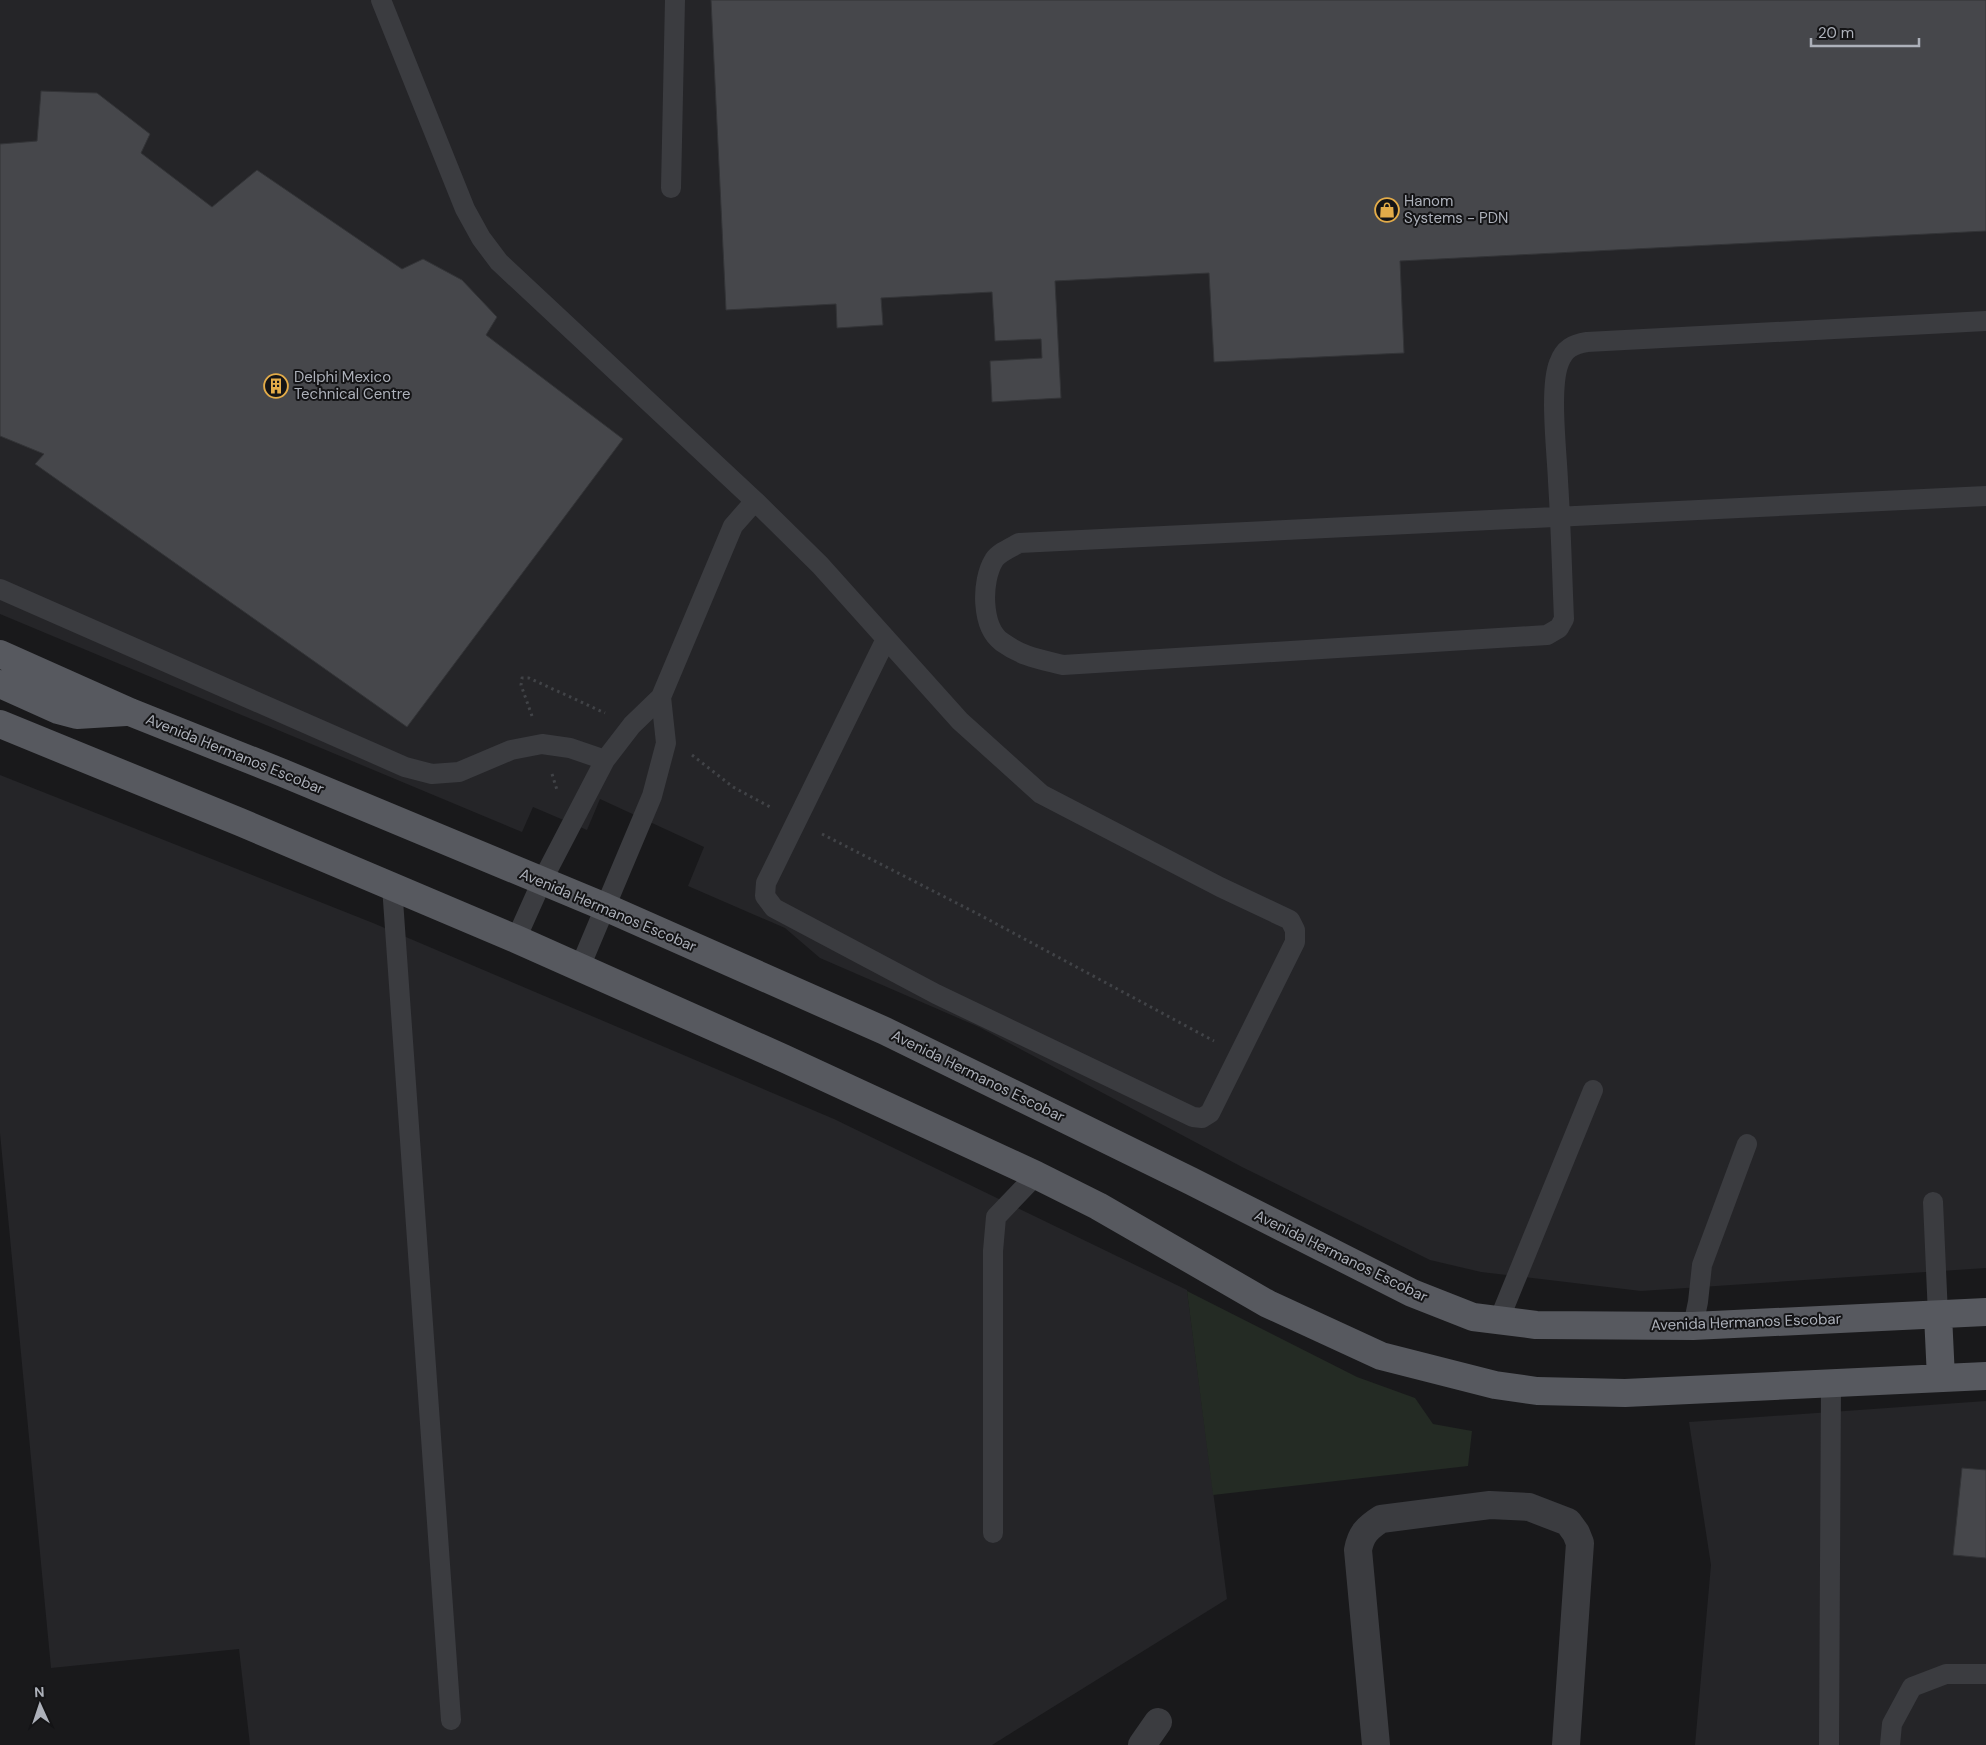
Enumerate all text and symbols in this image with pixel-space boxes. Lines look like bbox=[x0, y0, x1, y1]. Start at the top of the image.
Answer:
scale bar bbox=[1811, 15, 1918, 47]
text: 20 m bbox=[1818, 23, 1854, 43]
place label: Hanom Systems - PDN bbox=[1404, 191, 1508, 228]
shop icon: Hanom Systems - PDN bbox=[1374, 197, 1400, 223]
place label: Delphi Mexico Technical Centre bbox=[294, 367, 411, 404]
building icon: Delphi Mexico Technical Centre bbox=[263, 373, 289, 399]
street label: Avenida Hermanos Escobar bbox=[143, 709, 327, 799]
street label: Avenida Hermanos Escobar bbox=[516, 864, 700, 957]
street label: Avenida Hermanos Escobar bbox=[888, 1025, 1068, 1127]
street label: Avenida Hermanos Escobar bbox=[1251, 1205, 1431, 1307]
street label: Avenida Hermanos Escobar bbox=[1650, 1309, 1842, 1335]
north arrow bbox=[15, 1680, 65, 1730]
text: N bbox=[34, 1683, 45, 1701]

